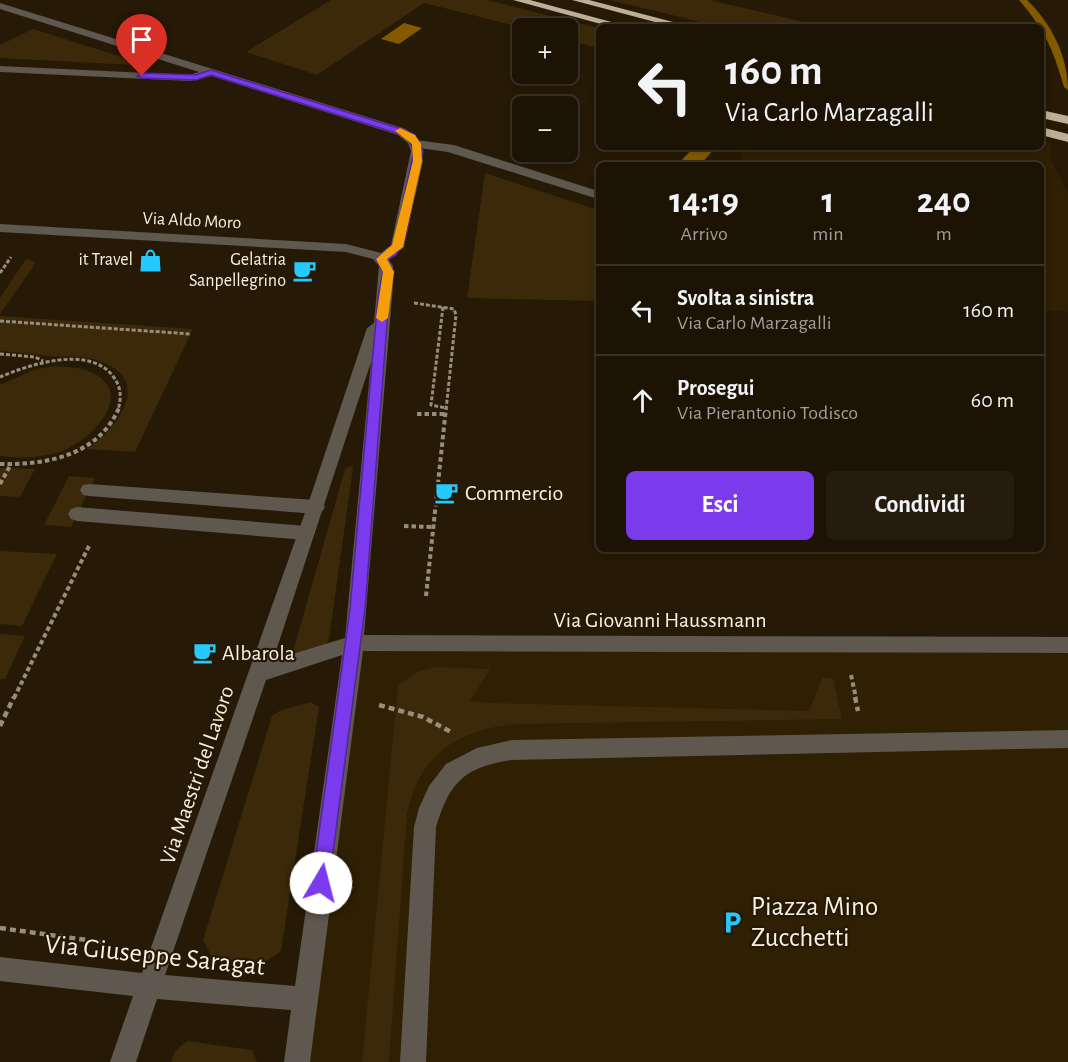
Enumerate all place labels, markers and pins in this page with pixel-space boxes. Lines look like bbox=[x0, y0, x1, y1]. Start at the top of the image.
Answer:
pin bbox=[116, 14, 167, 76]
shop icon: it Travel bbox=[138, 247, 164, 273]
place label: it Travel bbox=[78, 251, 133, 269]
place label: Gelatria Sanpellegrino bbox=[189, 251, 286, 290]
cafe icon: Gelatria Sanpellegrino bbox=[291, 257, 317, 283]
cafe icon: Commercio bbox=[434, 480, 460, 506]
place label: Commercio bbox=[465, 482, 563, 504]
cafe icon: Albarola bbox=[191, 640, 217, 666]
place label: Albarola bbox=[222, 642, 295, 664]
place label: Piazza Mino Zucchetti bbox=[751, 893, 878, 951]
parking icon: Piazza Mino Zucchetti bbox=[720, 909, 746, 935]

